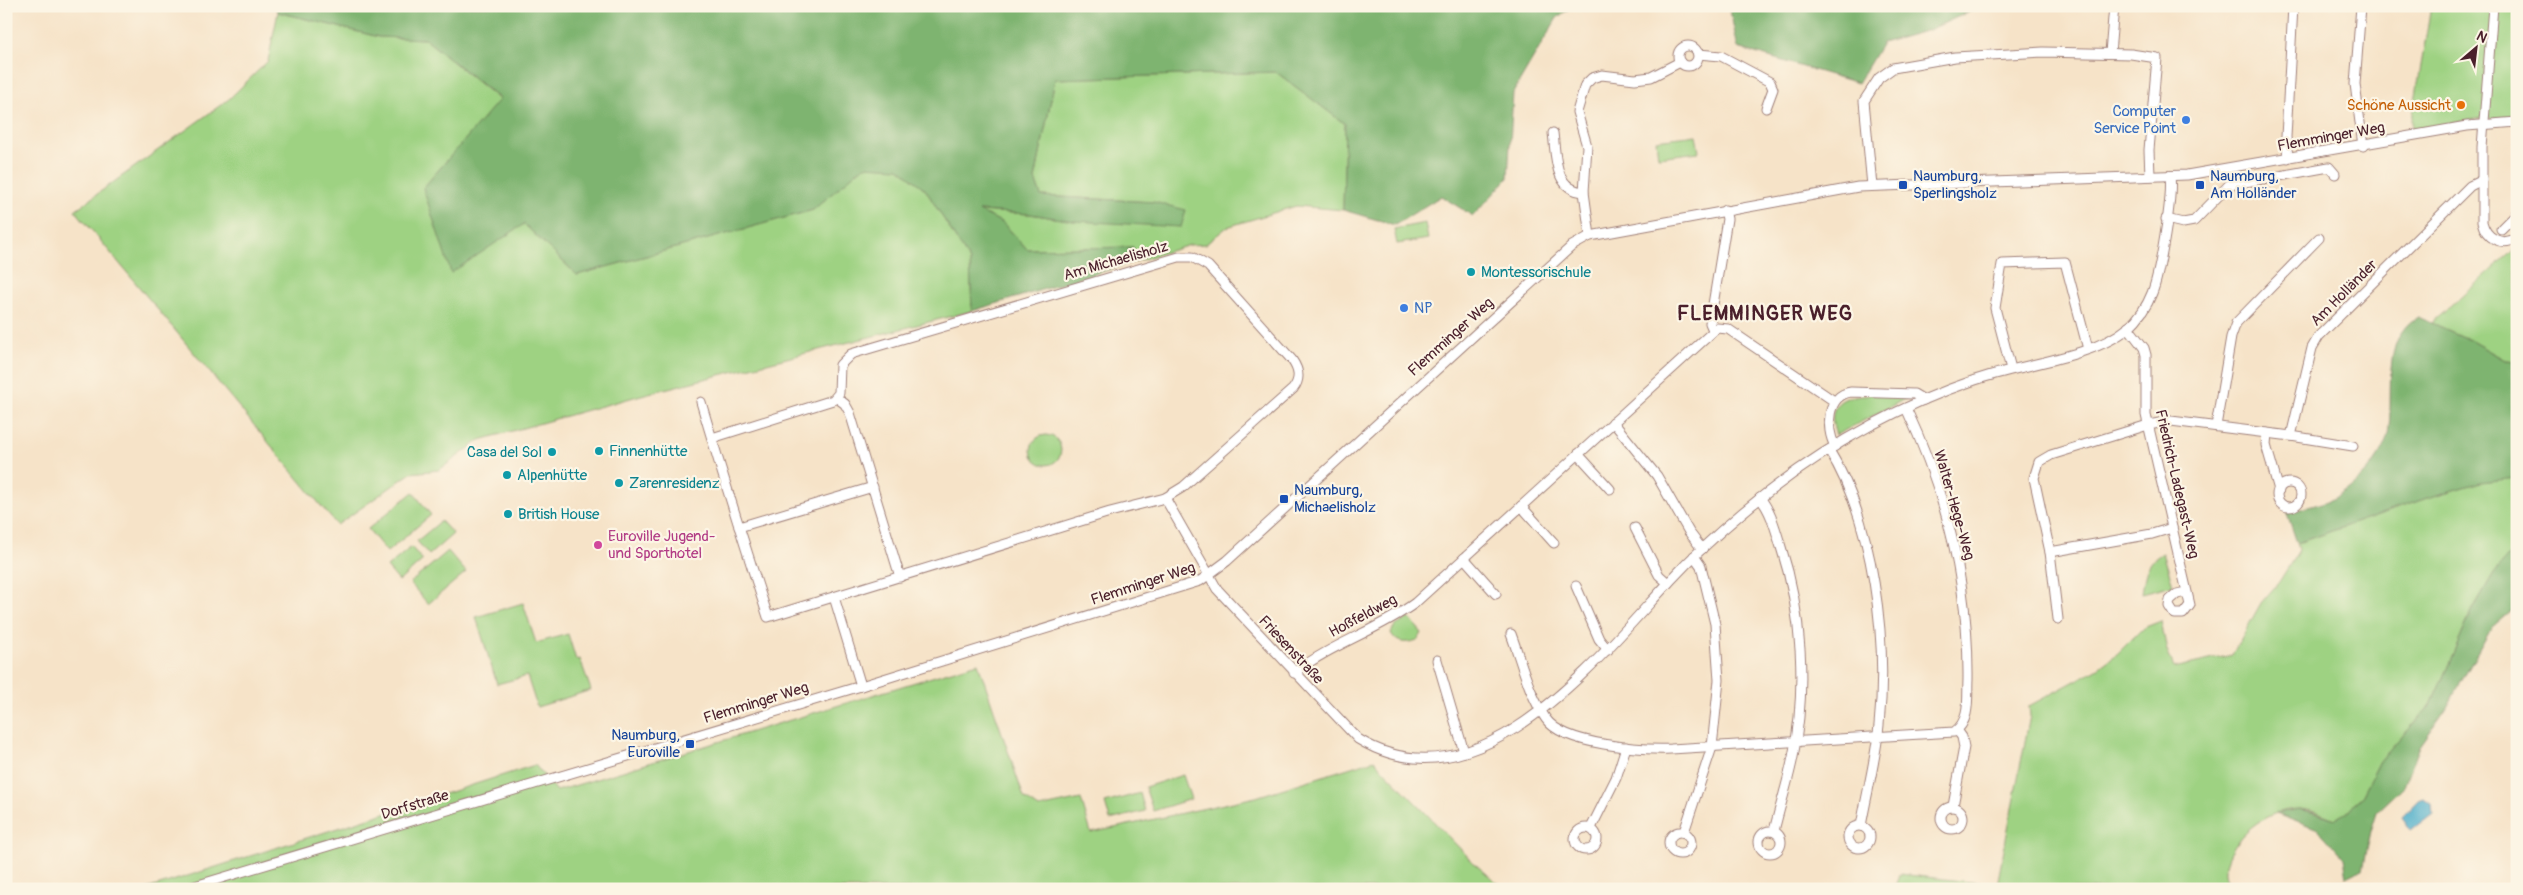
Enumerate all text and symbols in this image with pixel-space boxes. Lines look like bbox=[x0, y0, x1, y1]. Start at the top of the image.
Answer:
north arrow bbox=[2450, 22, 2500, 72]
text: N bbox=[2474, 27, 2490, 47]
place label: Schöne Aussicht bbox=[2347, 96, 2452, 115]
marker: Schöne Aussicht bbox=[2455, 99, 2467, 111]
place label: Computer Service Point bbox=[2094, 102, 2177, 138]
marker: Computer Service Point bbox=[2180, 114, 2192, 126]
street label: Flemminger Weg bbox=[2276, 118, 2386, 156]
place label: Naumburg, Sperlingsholz bbox=[1913, 167, 1997, 203]
place label: Naumburg, Am Holländer bbox=[2210, 167, 2297, 203]
marker: Naumburg, Sperlingsholz bbox=[1897, 179, 1909, 191]
marker: Naumburg, Am Holländer bbox=[2194, 179, 2206, 191]
street label: Am Michaelisholz bbox=[1062, 237, 1171, 285]
street label: Am Holländer bbox=[2307, 255, 2382, 330]
place label: Montessorischule bbox=[1481, 263, 1591, 282]
marker: Montessorischule bbox=[1465, 266, 1477, 278]
street label: Flemminger Weg bbox=[1404, 294, 1498, 380]
place label: NP bbox=[1414, 299, 1432, 318]
district label: FLEMMINGER WEG bbox=[1677, 301, 1853, 326]
marker: NP bbox=[1398, 302, 1410, 314]
street label: Friedrich-Ladegast-Weg bbox=[2151, 408, 2203, 560]
place label: Finnenhütte bbox=[609, 442, 688, 461]
place label: Casa del Sol bbox=[467, 443, 542, 462]
marker: Finnenhütte bbox=[593, 445, 605, 457]
marker: Casa del Sol bbox=[546, 446, 558, 458]
street label: Walter-Hege-Weg bbox=[1929, 448, 1979, 562]
place label: Alpenhütte bbox=[517, 466, 588, 485]
marker: Alpenhütte bbox=[501, 469, 513, 481]
place label: Zarenresidenz bbox=[629, 474, 720, 493]
marker: Zarenresidenz bbox=[613, 477, 625, 489]
place label: Naumburg, Michaelisholz bbox=[1294, 481, 1376, 517]
marker: Naumburg, Michaelisholz bbox=[1278, 493, 1290, 505]
place label: British House bbox=[518, 505, 600, 524]
marker: British House bbox=[502, 508, 514, 520]
place label: Euroville Jugend- und Sporthotel bbox=[608, 527, 715, 563]
marker: Euroville Jugend- und Sporthotel bbox=[592, 539, 604, 551]
street label: Flemminger Weg bbox=[1088, 558, 1198, 610]
street label: Hoßfeldweg bbox=[1326, 590, 1400, 642]
street label: Friesenstraße bbox=[1254, 612, 1328, 689]
street label: Flemminger Weg bbox=[701, 678, 811, 728]
place label: Naumburg, Euroville bbox=[611, 726, 681, 762]
marker: Naumburg, Euroville bbox=[684, 738, 696, 750]
street label: Dorfstraße bbox=[379, 786, 452, 824]

